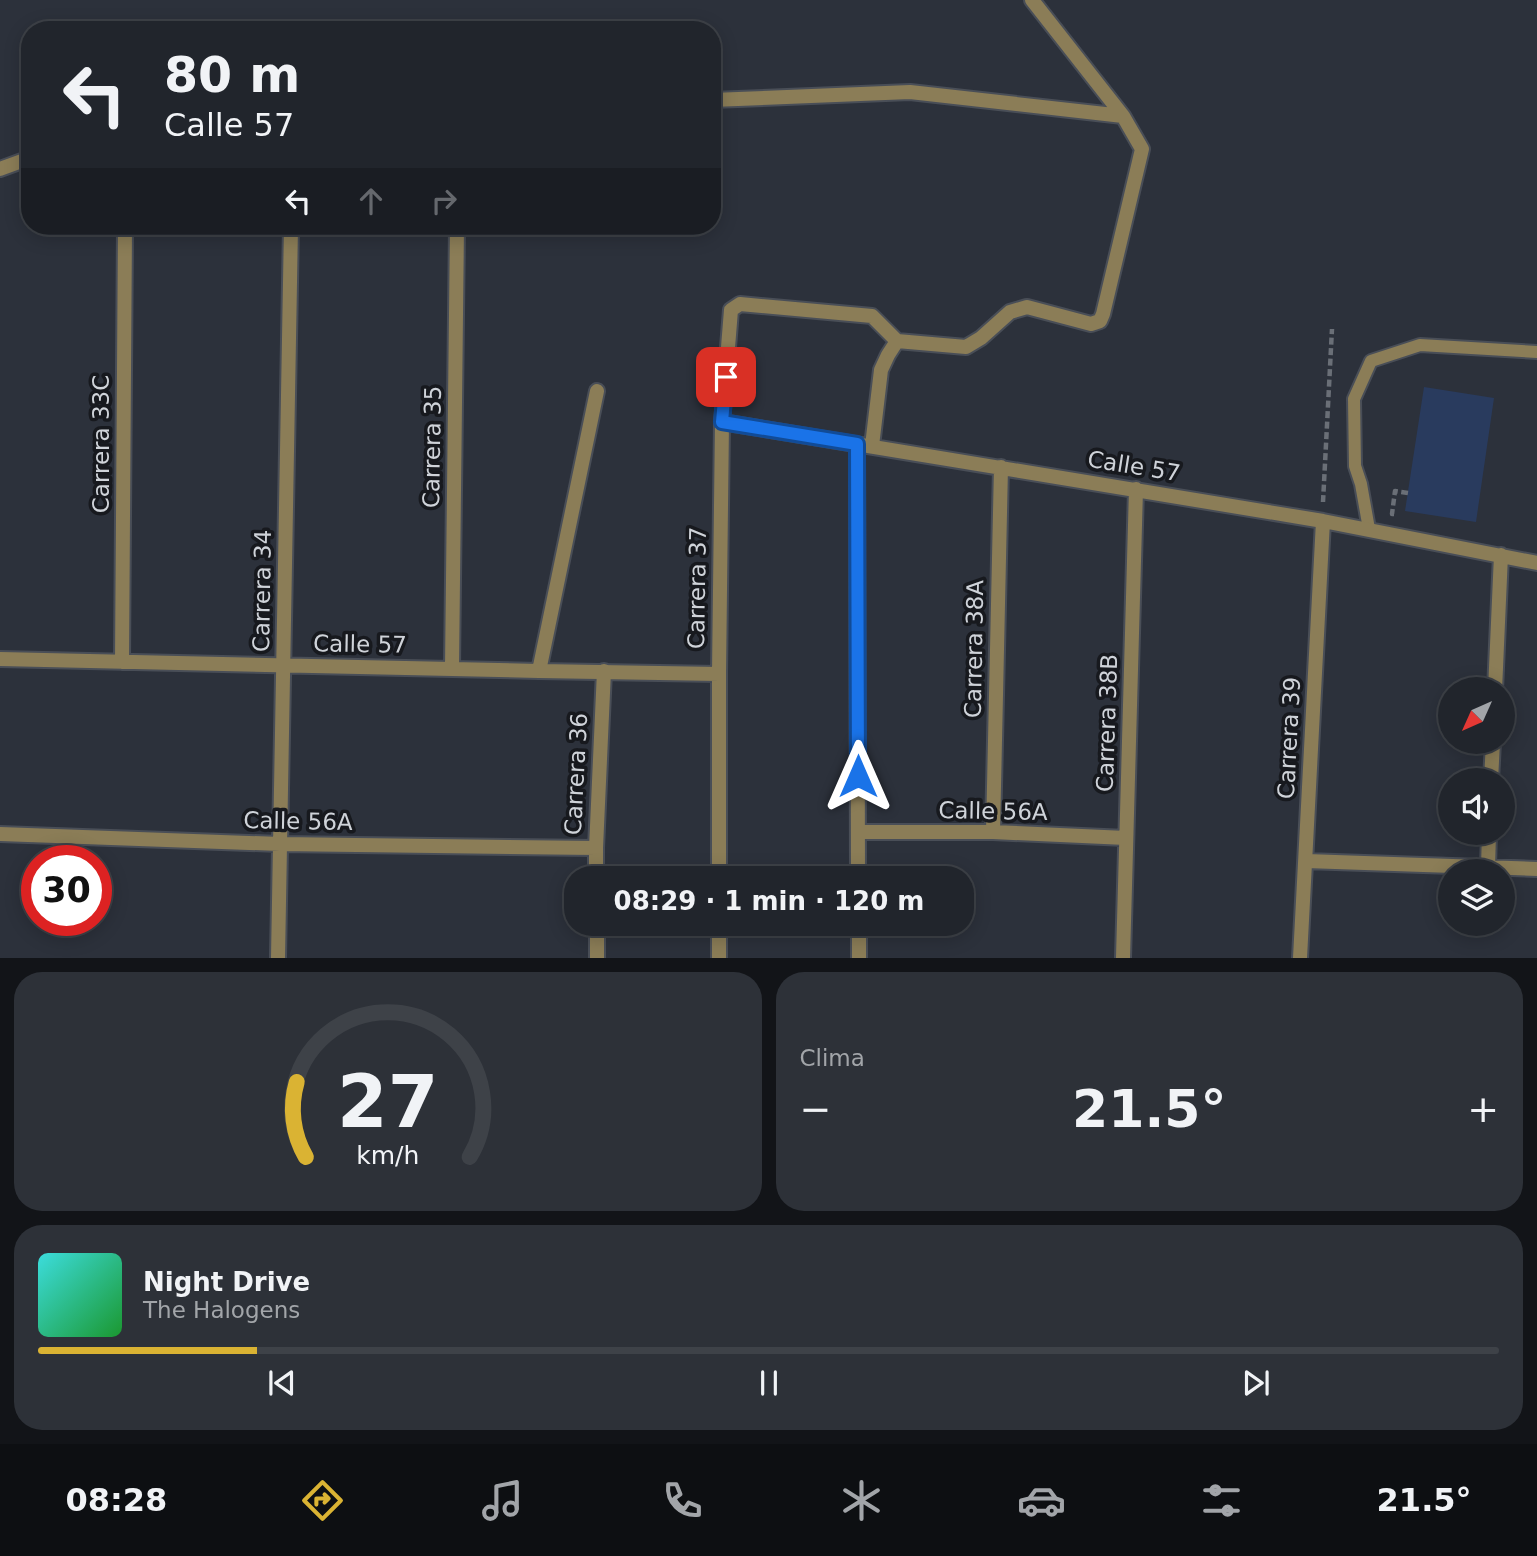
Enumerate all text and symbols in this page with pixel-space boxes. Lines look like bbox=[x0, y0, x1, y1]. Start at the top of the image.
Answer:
text: 80 m bbox=[164, 47, 300, 104]
icon: left bbox=[49, 49, 140, 140]
text: Calle 57 bbox=[164, 106, 294, 144]
icon: left bbox=[279, 182, 317, 220]
icon: ahead bbox=[352, 182, 390, 220]
icon: right bbox=[425, 182, 463, 220]
pin bbox=[696, 347, 756, 407]
icon: arrive bbox=[707, 358, 745, 396]
street label: Carrera 33C bbox=[88, 375, 114, 513]
street label: Carrera 35 bbox=[418, 386, 446, 508]
street label: Calle 57 bbox=[1086, 446, 1182, 486]
street label: Carrera 37 bbox=[683, 527, 711, 649]
street label: Carrera 34 bbox=[248, 530, 276, 652]
street label: Carrera 38A bbox=[960, 579, 988, 718]
street label: Calle 57 bbox=[313, 630, 407, 658]
street label: Carrera 38B bbox=[1092, 653, 1122, 793]
street label: Carrera 39 bbox=[1273, 676, 1305, 800]
north arrow bbox=[1438, 677, 1516, 754]
map controls bbox=[1438, 677, 1515, 936]
street label: Carrera 36 bbox=[560, 712, 592, 836]
position arrow bbox=[821, 739, 895, 813]
button: sound bbox=[1438, 768, 1515, 845]
street label: Calle 56A bbox=[938, 797, 1048, 825]
street label: Calle 56A bbox=[243, 807, 353, 835]
speed limit sign: 30 bbox=[21, 845, 112, 936]
button: layers bbox=[1438, 859, 1515, 936]
text: 08:29 · 1 min · 120 m bbox=[614, 886, 924, 916]
text: Clima bbox=[800, 1045, 865, 1071]
text: 27 bbox=[337, 1060, 438, 1145]
text: 21.5° bbox=[1072, 1079, 1226, 1139]
text: − bbox=[800, 1087, 831, 1131]
text: + bbox=[1467, 1087, 1499, 1131]
text: km/h bbox=[356, 1141, 419, 1170]
text: Night Drive bbox=[143, 1267, 310, 1297]
text: The Halogens bbox=[143, 1297, 300, 1323]
icon: previous bbox=[263, 1364, 301, 1402]
icon: pause bbox=[750, 1364, 788, 1402]
icon: next bbox=[1237, 1364, 1275, 1402]
icon: directions bbox=[298, 1476, 347, 1525]
icon: music bbox=[478, 1476, 527, 1525]
icon: phone bbox=[658, 1476, 707, 1525]
icon: climate bbox=[837, 1476, 886, 1525]
icon: car bbox=[1017, 1476, 1066, 1525]
icon: filters bbox=[1197, 1476, 1246, 1525]
text: 08:28 bbox=[65, 1481, 167, 1519]
text: 21.5° bbox=[1377, 1481, 1472, 1519]

